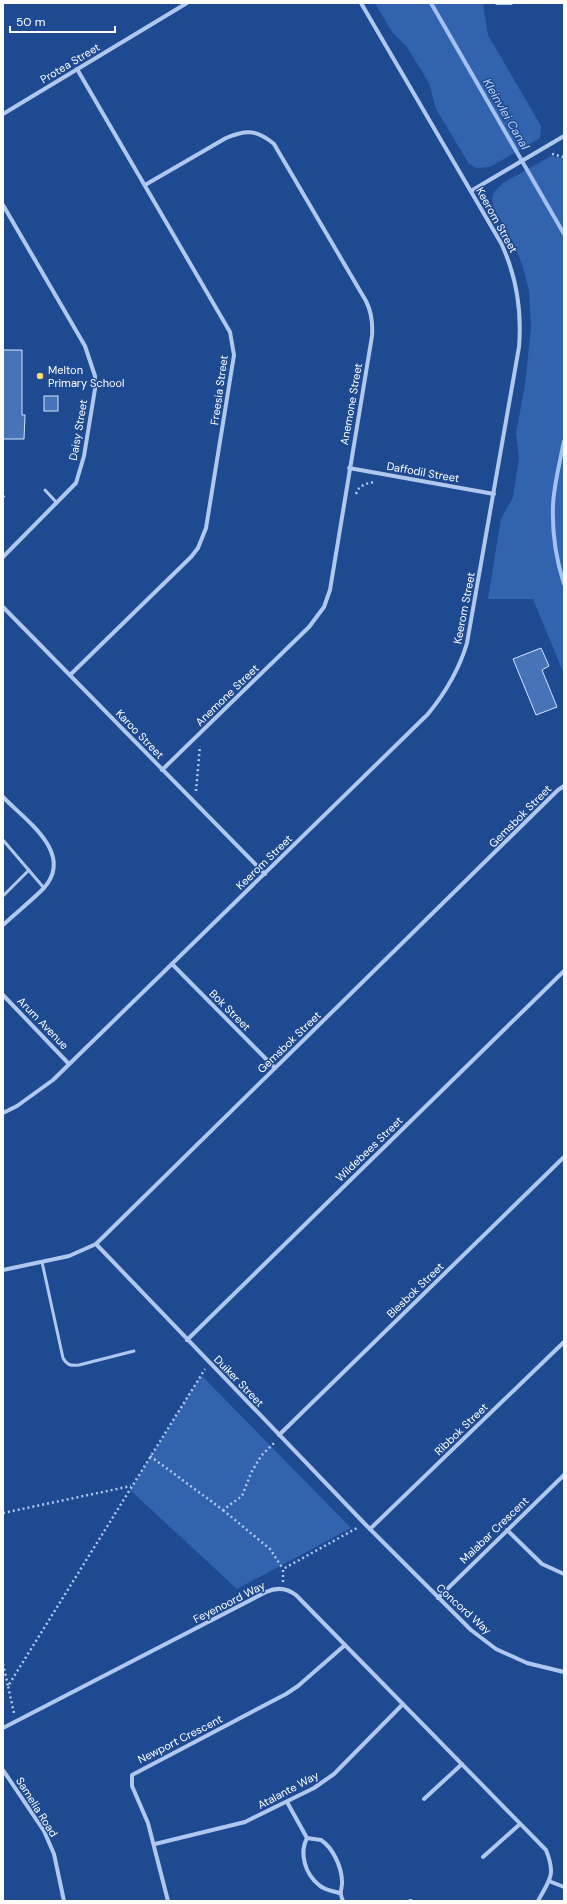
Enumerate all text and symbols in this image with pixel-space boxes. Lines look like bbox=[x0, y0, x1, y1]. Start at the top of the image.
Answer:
scale bar bbox=[10, 8, 115, 34]
text: 50 m bbox=[16, 14, 45, 30]
street label: Protea Street bbox=[38, 40, 102, 86]
water label: Kleinvlei Canal bbox=[479, 75, 533, 153]
street label: Keerom Street bbox=[473, 185, 521, 255]
street label: Freesia Street bbox=[207, 354, 231, 426]
street label: Anemone Street bbox=[337, 362, 365, 446]
place label: Melton Primary School bbox=[48, 363, 124, 390]
marker: Melton Primary School bbox=[35, 371, 45, 381]
street label: Daisy Street bbox=[66, 398, 90, 462]
street label: Daffodil Street bbox=[386, 459, 460, 485]
street label: Keerom Street bbox=[450, 571, 478, 645]
street label: Anemone Street bbox=[192, 661, 262, 729]
street label: Karoo Street bbox=[113, 706, 167, 762]
street label: Gemsbok Street bbox=[486, 782, 554, 850]
street label: Keerom Street bbox=[233, 832, 295, 892]
street label: Bok Street bbox=[206, 986, 254, 1034]
street label: Arum Avenue bbox=[14, 994, 72, 1052]
street label: Gemsbok Street bbox=[254, 1008, 324, 1076]
street label: Wildebees Street bbox=[333, 1113, 405, 1185]
street label: Blesbok Street bbox=[384, 1259, 446, 1321]
street label: Duiker Street bbox=[211, 1352, 267, 1410]
street label: Ribbok Street bbox=[431, 1400, 491, 1458]
street label: Malabar Crescent bbox=[457, 1494, 531, 1566]
street label: Feyenoord Way bbox=[191, 1578, 267, 1626]
street label: Concord Way bbox=[434, 1581, 494, 1637]
street label: Newport Crescent bbox=[135, 1712, 225, 1766]
street label: Atalante Way bbox=[255, 1768, 321, 1812]
street label: Samelia Road bbox=[13, 1774, 61, 1840]

